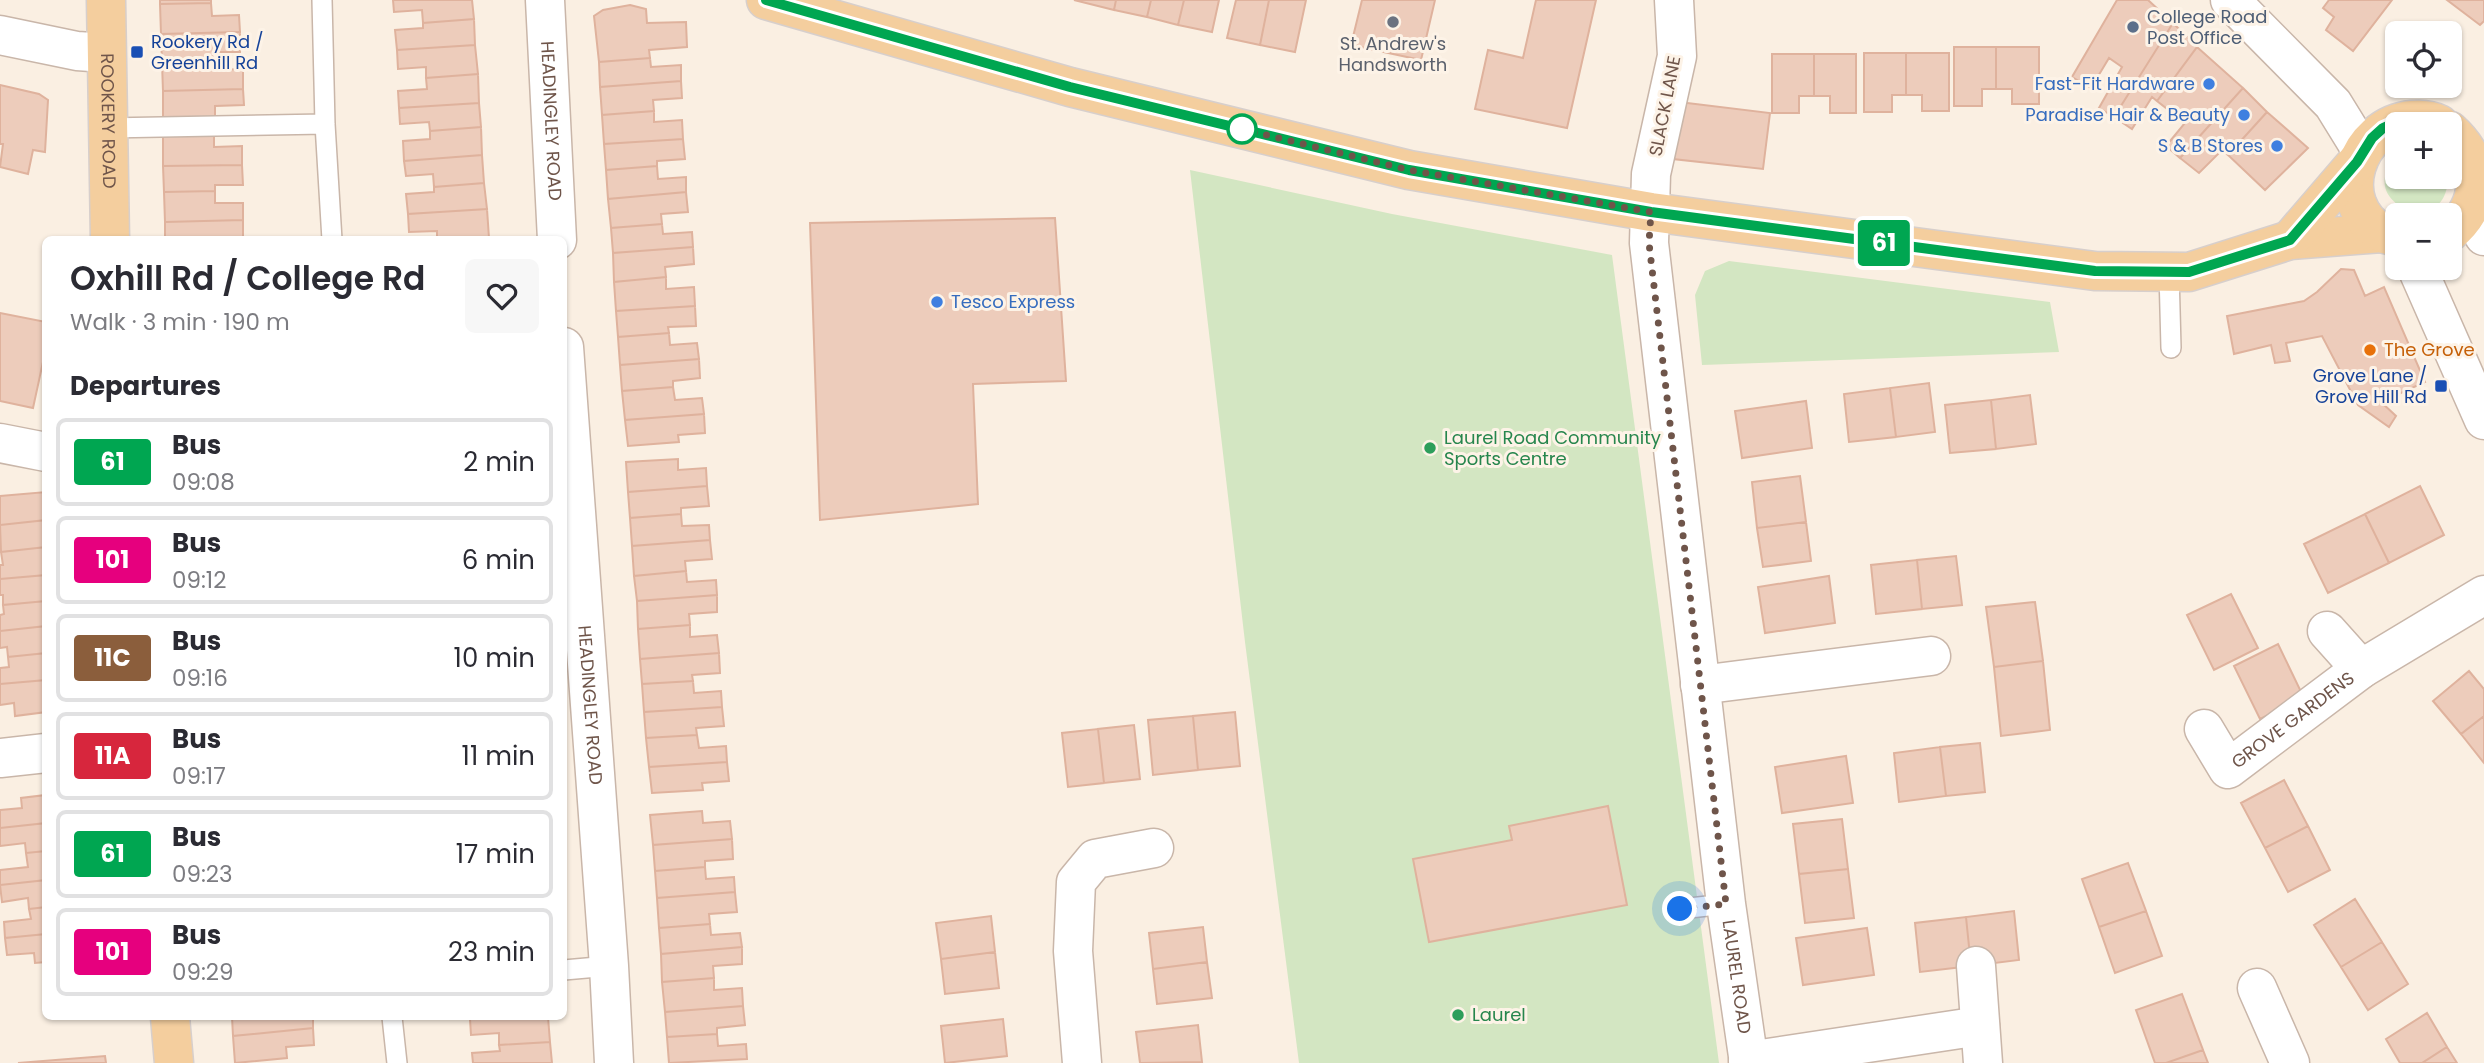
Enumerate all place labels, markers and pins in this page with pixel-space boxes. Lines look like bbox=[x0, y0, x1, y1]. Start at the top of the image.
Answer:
place label: College Road Post Office bbox=[2147, 4, 2267, 50]
marker: St. Andrew's Handsworth bbox=[1385, 14, 1401, 30]
marker: College Road Post Office bbox=[2125, 19, 2141, 35]
place label: Rookery Rd / Greenhill Rd bbox=[151, 29, 264, 75]
place label: St. Andrew's Handsworth bbox=[1339, 31, 1447, 77]
marker: Rookery Rd / Greenhill Rd bbox=[129, 44, 145, 60]
place label: Fast-Fit Hardware bbox=[2035, 71, 2195, 96]
marker: Fast-Fit Hardware bbox=[2201, 76, 2217, 92]
place label: Paradise Hair & Beauty bbox=[2025, 102, 2230, 127]
marker: Paradise Hair & Beauty bbox=[2236, 107, 2252, 123]
unlabelled marker bbox=[1227, 114, 1257, 144]
place label: S & B Stores bbox=[2158, 133, 2263, 158]
marker: S & B Stores bbox=[2269, 138, 2285, 154]
place label: Tesco Express bbox=[951, 289, 1075, 314]
marker: Tesco Express bbox=[929, 294, 945, 310]
place label: The Grove bbox=[2384, 337, 2475, 362]
marker: The Grove bbox=[2362, 342, 2378, 358]
place label: Grove Lane / Grove Hill Rd bbox=[2313, 363, 2427, 409]
marker: Grove Lane / Grove Hill Rd bbox=[2433, 378, 2449, 394]
place label: Laurel Road Community Sports Centre bbox=[1444, 425, 1661, 471]
marker: Laurel Road Community Sports Centre bbox=[1422, 440, 1438, 456]
place label: Laurel bbox=[1472, 1002, 1526, 1027]
marker: Laurel bbox=[1450, 1007, 1466, 1023]

